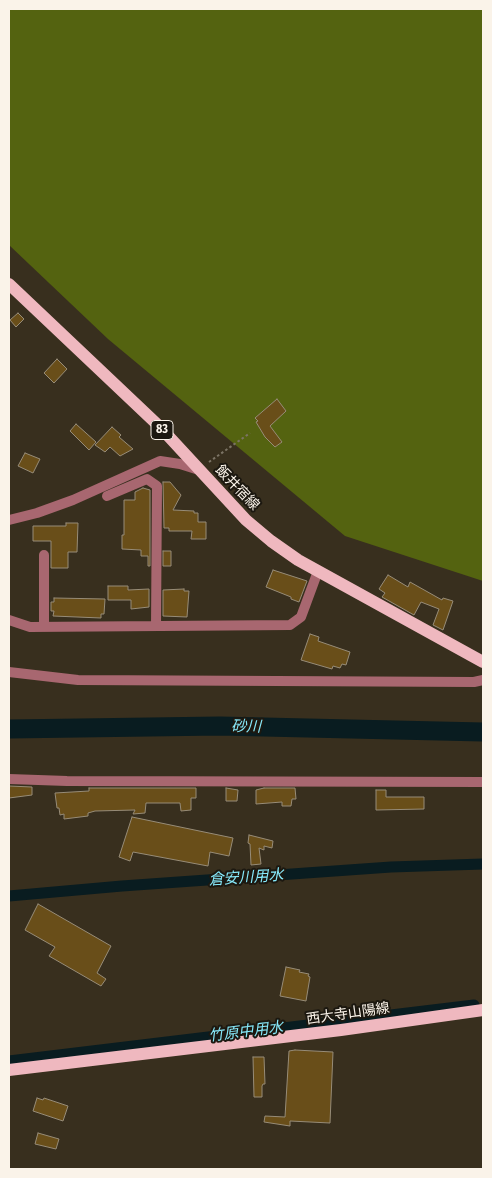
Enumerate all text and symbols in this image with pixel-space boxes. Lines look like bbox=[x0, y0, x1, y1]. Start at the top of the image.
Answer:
road number: 83 bbox=[151, 420, 173, 440]
street label: 飯井宿線 bbox=[212, 462, 262, 514]
water label: 砂川 bbox=[231, 718, 261, 736]
water label: 倉安川用水 bbox=[208, 866, 284, 890]
street label: 西大寺山陽線 bbox=[305, 1000, 391, 1028]
water label: 竹原中用水 bbox=[208, 1018, 284, 1046]

